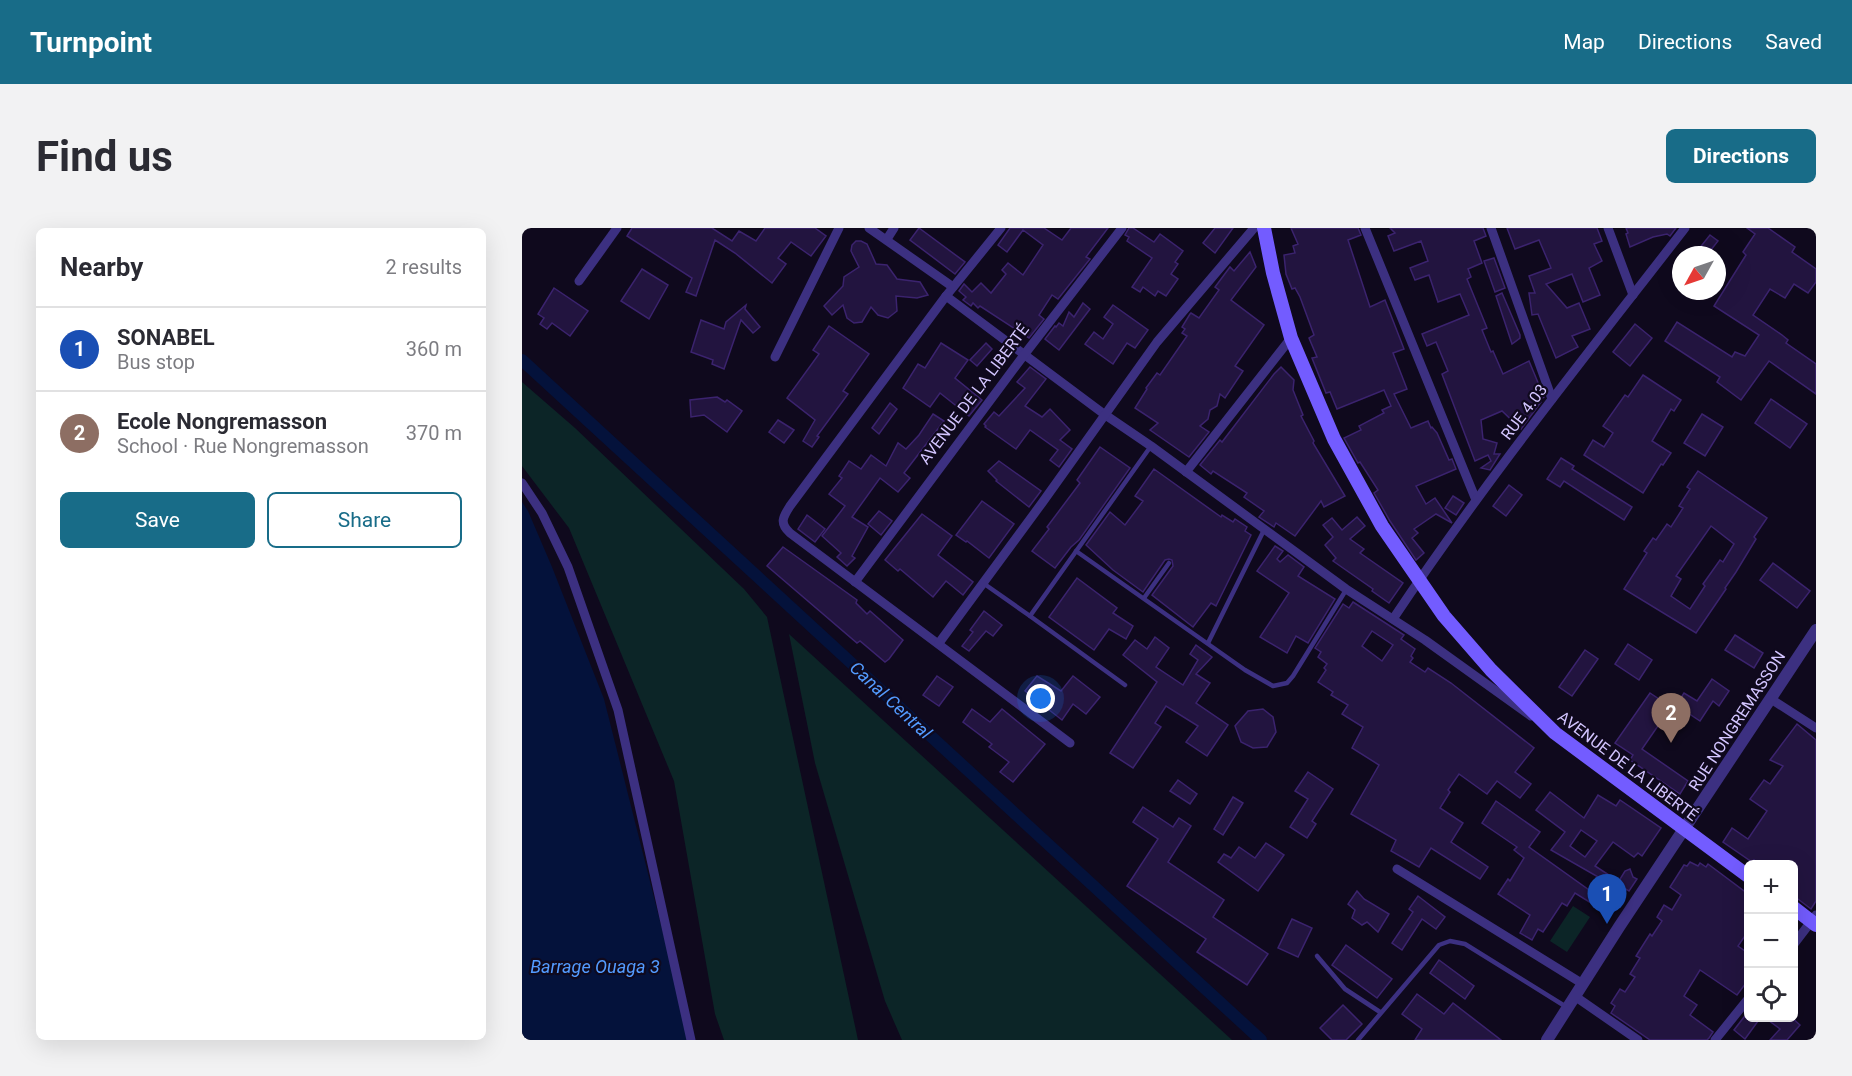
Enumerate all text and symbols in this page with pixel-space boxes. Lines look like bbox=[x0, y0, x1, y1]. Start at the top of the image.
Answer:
text: Turnpoint bbox=[30, 26, 152, 59]
text: Map bbox=[1563, 30, 1605, 54]
text: Directions bbox=[1638, 30, 1732, 54]
text: Saved bbox=[1765, 30, 1822, 54]
button: Directions bbox=[1666, 129, 1816, 183]
text: Find us bbox=[36, 132, 173, 181]
north arrow bbox=[1672, 246, 1726, 300]
text: Nearby bbox=[60, 252, 143, 282]
text: 2 results bbox=[386, 255, 462, 279]
street label: AVENUE DE LA LIBERTÉ bbox=[915, 320, 1033, 468]
text: SONABEL bbox=[117, 325, 215, 350]
text: 1 bbox=[74, 337, 85, 361]
text: 360 m bbox=[406, 337, 462, 361]
text: Bus stop bbox=[117, 350, 195, 374]
street label: RUE 4.03 bbox=[1497, 381, 1551, 443]
text: Ecole Nongremasson bbox=[117, 409, 327, 434]
text: 2 bbox=[74, 421, 85, 445]
text: 370 m bbox=[406, 421, 462, 445]
text: School · Rue Nongremasson bbox=[117, 434, 369, 458]
button: Save bbox=[60, 492, 255, 548]
button: Share bbox=[267, 492, 462, 548]
street label: RUE NONGREMASSON bbox=[1685, 647, 1789, 795]
water label: Canal Central bbox=[846, 657, 937, 744]
your location bbox=[1026, 684, 1055, 713]
pin: 2 bbox=[1652, 694, 1690, 743]
street label: AVENUE DE LA LIBERTÉ bbox=[1554, 707, 1702, 825]
map controls bbox=[1744, 860, 1798, 1022]
button: + bbox=[1744, 860, 1798, 914]
pin: 1 bbox=[1588, 874, 1626, 924]
button: − bbox=[1744, 914, 1798, 968]
water label: Barrage Ouaga 3 bbox=[530, 956, 660, 977]
button: locate bbox=[1744, 968, 1798, 1022]

